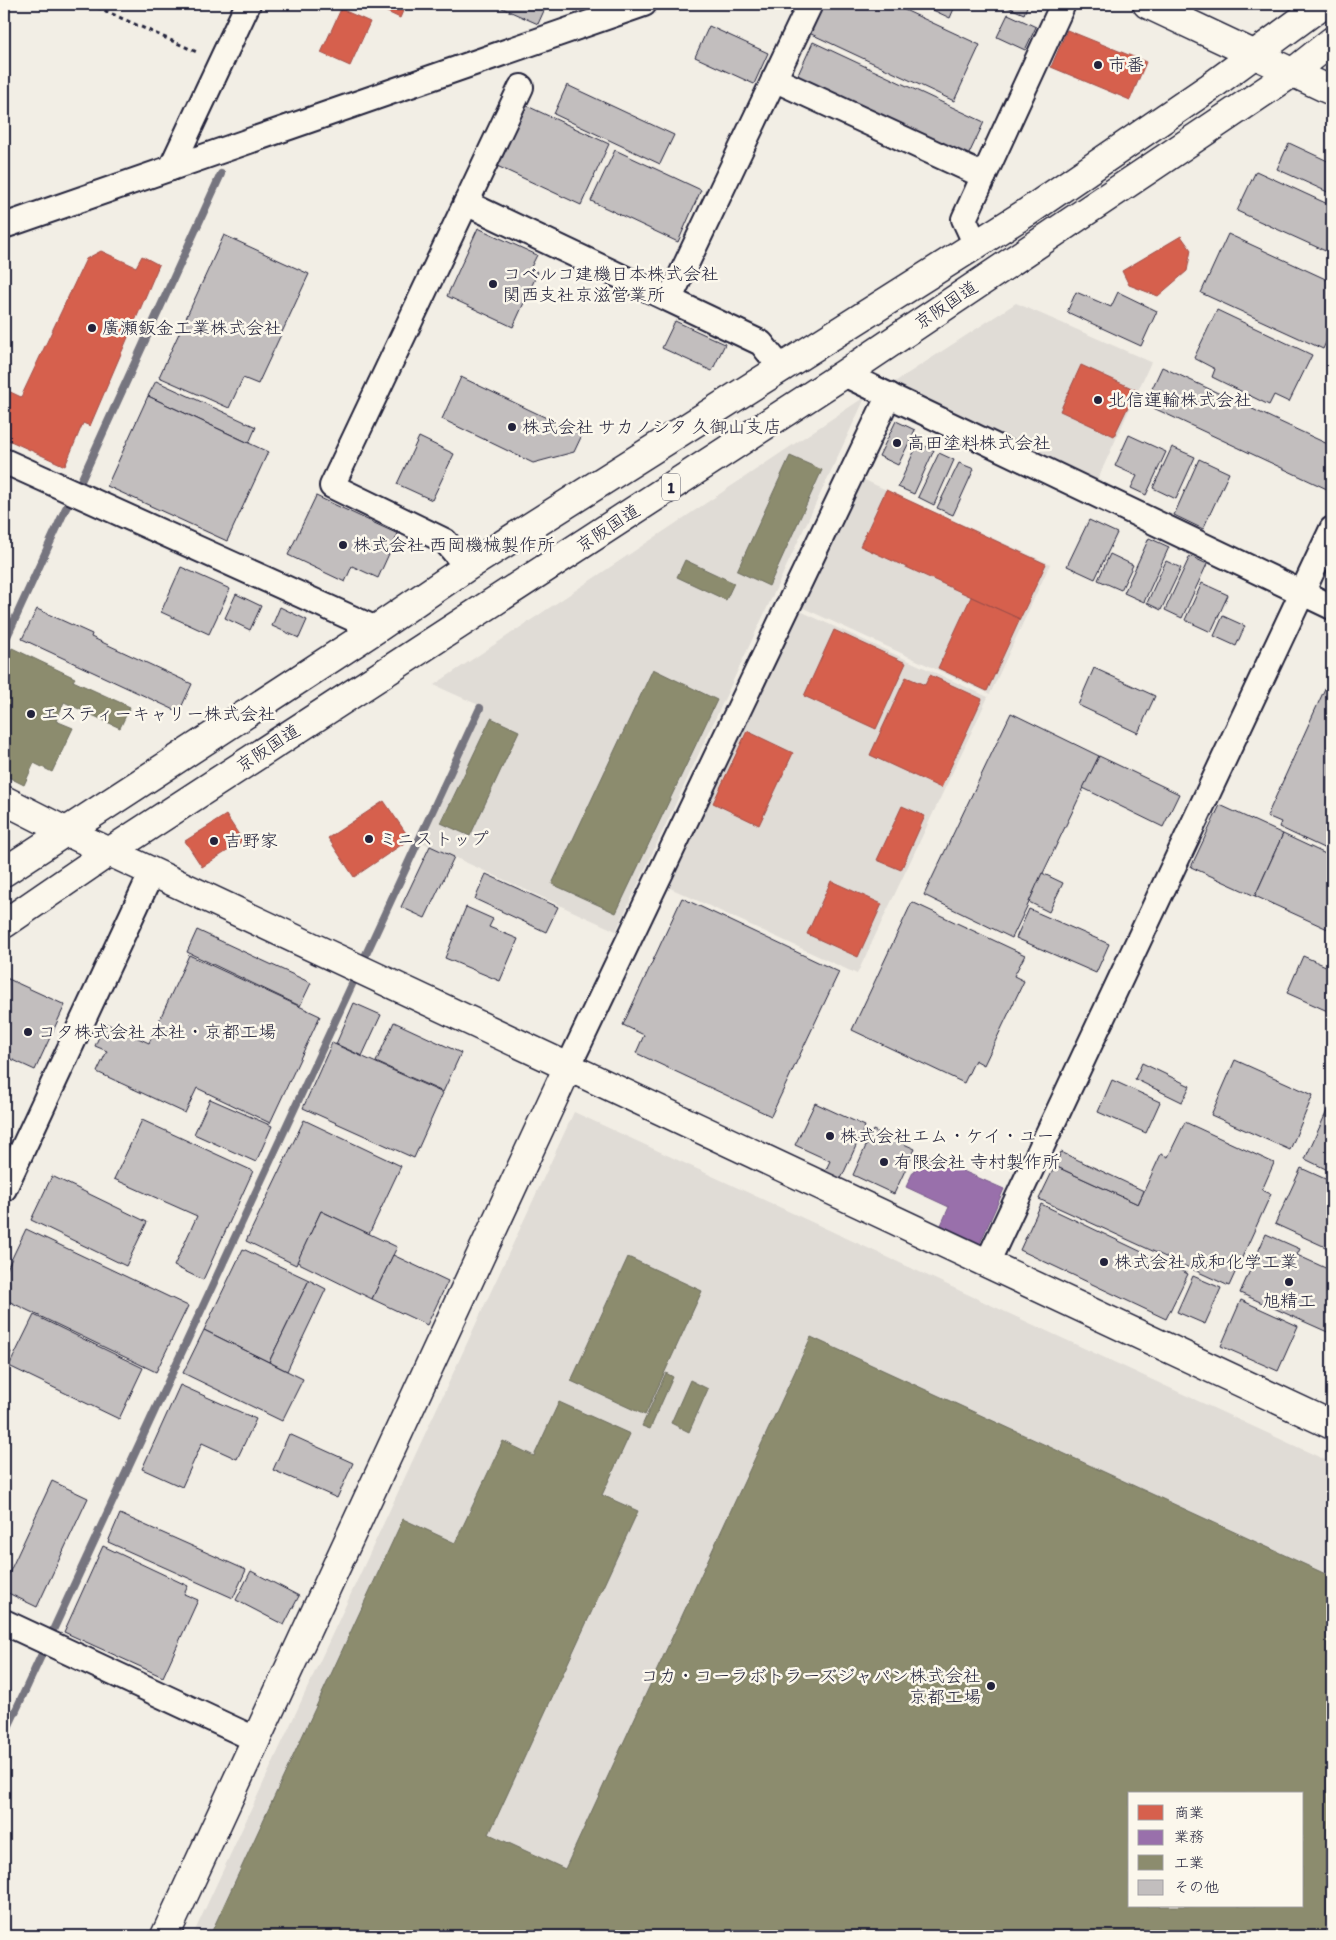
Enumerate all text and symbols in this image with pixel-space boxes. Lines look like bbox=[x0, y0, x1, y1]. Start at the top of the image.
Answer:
place label: 市番 bbox=[1108, 54, 1144, 76]
marker: 市番 bbox=[1092, 59, 1104, 71]
place label: コベルコ建機日本株式会社 関西支社京滋営業所 bbox=[503, 263, 719, 306]
street label: 京阪国道 bbox=[910, 276, 982, 334]
marker: コベルコ建機日本株式会社 関西支社京滋営業所 bbox=[487, 278, 499, 290]
place label: 廣瀬鈑金工業株式会社 bbox=[102, 317, 282, 339]
marker: 廣瀬鈑金工業株式会社 bbox=[86, 322, 98, 334]
place label: 北信運輸株式会社 bbox=[1108, 389, 1252, 411]
marker: 北信運輸株式会社 bbox=[1092, 394, 1104, 406]
place label: 株式会社 サカノシタ 久御山支店 bbox=[522, 416, 781, 438]
marker: 株式会社 サカノシタ 久御山支店 bbox=[506, 421, 518, 433]
place label: 高田塗料株式会社 bbox=[907, 432, 1051, 454]
marker: 高田塗料株式会社 bbox=[891, 437, 903, 449]
road number: 1 bbox=[662, 474, 680, 501]
street label: 京阪国道 bbox=[572, 499, 644, 557]
place label: 株式会社 西岡機械製作所 bbox=[353, 534, 555, 556]
marker: 株式会社 西岡機械製作所 bbox=[337, 539, 349, 551]
place label: エスティーキャリー株式会社 bbox=[41, 703, 276, 725]
marker: エスティーキャリー株式会社 bbox=[25, 708, 37, 720]
street label: 京阪国道 bbox=[232, 719, 304, 777]
place label: ミニストップ bbox=[379, 828, 489, 850]
place label: 吉野家 bbox=[224, 830, 278, 852]
marker: ミニストップ bbox=[363, 833, 375, 845]
marker: 吉野家 bbox=[208, 835, 220, 847]
place label: コタ株式会社 本社・京都工場 bbox=[38, 1021, 276, 1043]
marker: コタ株式会社 本社・京都工場 bbox=[22, 1026, 34, 1038]
place label: 株式会社エム・ケイ・ユー bbox=[840, 1125, 1054, 1147]
marker: 株式会社エム・ケイ・ユー bbox=[824, 1130, 836, 1142]
place label: 有限会社 寺村製作所 bbox=[894, 1151, 1060, 1173]
marker: 有限会社 寺村製作所 bbox=[878, 1156, 890, 1168]
place label: 株式会社 成和化学工業 bbox=[1114, 1251, 1298, 1273]
marker: 株式会社 成和化学工業 bbox=[1098, 1256, 1110, 1268]
marker: 旭精工 bbox=[1283, 1276, 1295, 1288]
place label: 旭精工 bbox=[1262, 1290, 1316, 1312]
place label: コカ・コーラボトラーズジャパン株式会社 京都工場 bbox=[640, 1665, 981, 1708]
marker: コカ・コーラボトラーズジャパン株式会社 京都工場 bbox=[985, 1680, 997, 1692]
legend bbox=[1128, 1792, 1304, 1908]
text: 商業 bbox=[1174, 1804, 1204, 1822]
text: 業務 bbox=[1174, 1828, 1204, 1846]
text: 工業 bbox=[1174, 1854, 1204, 1872]
text: その他 bbox=[1174, 1878, 1219, 1896]

